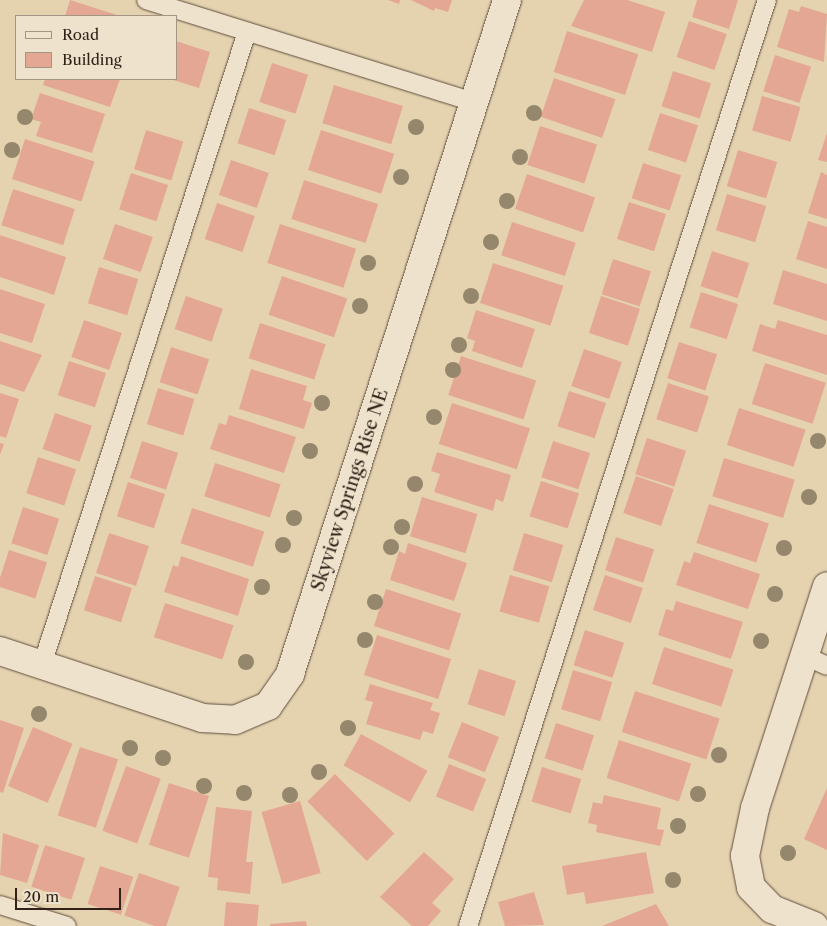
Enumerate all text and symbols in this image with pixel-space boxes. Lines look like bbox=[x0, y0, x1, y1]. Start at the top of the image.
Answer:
legend bbox=[15, 15, 178, 80]
text: Road bbox=[62, 25, 99, 44]
text: Building bbox=[62, 50, 122, 69]
street label: Skyview Springs Rise NE bbox=[307, 386, 393, 594]
scale bar bbox=[18, 878, 124, 910]
text: 20 m bbox=[23, 887, 59, 906]

